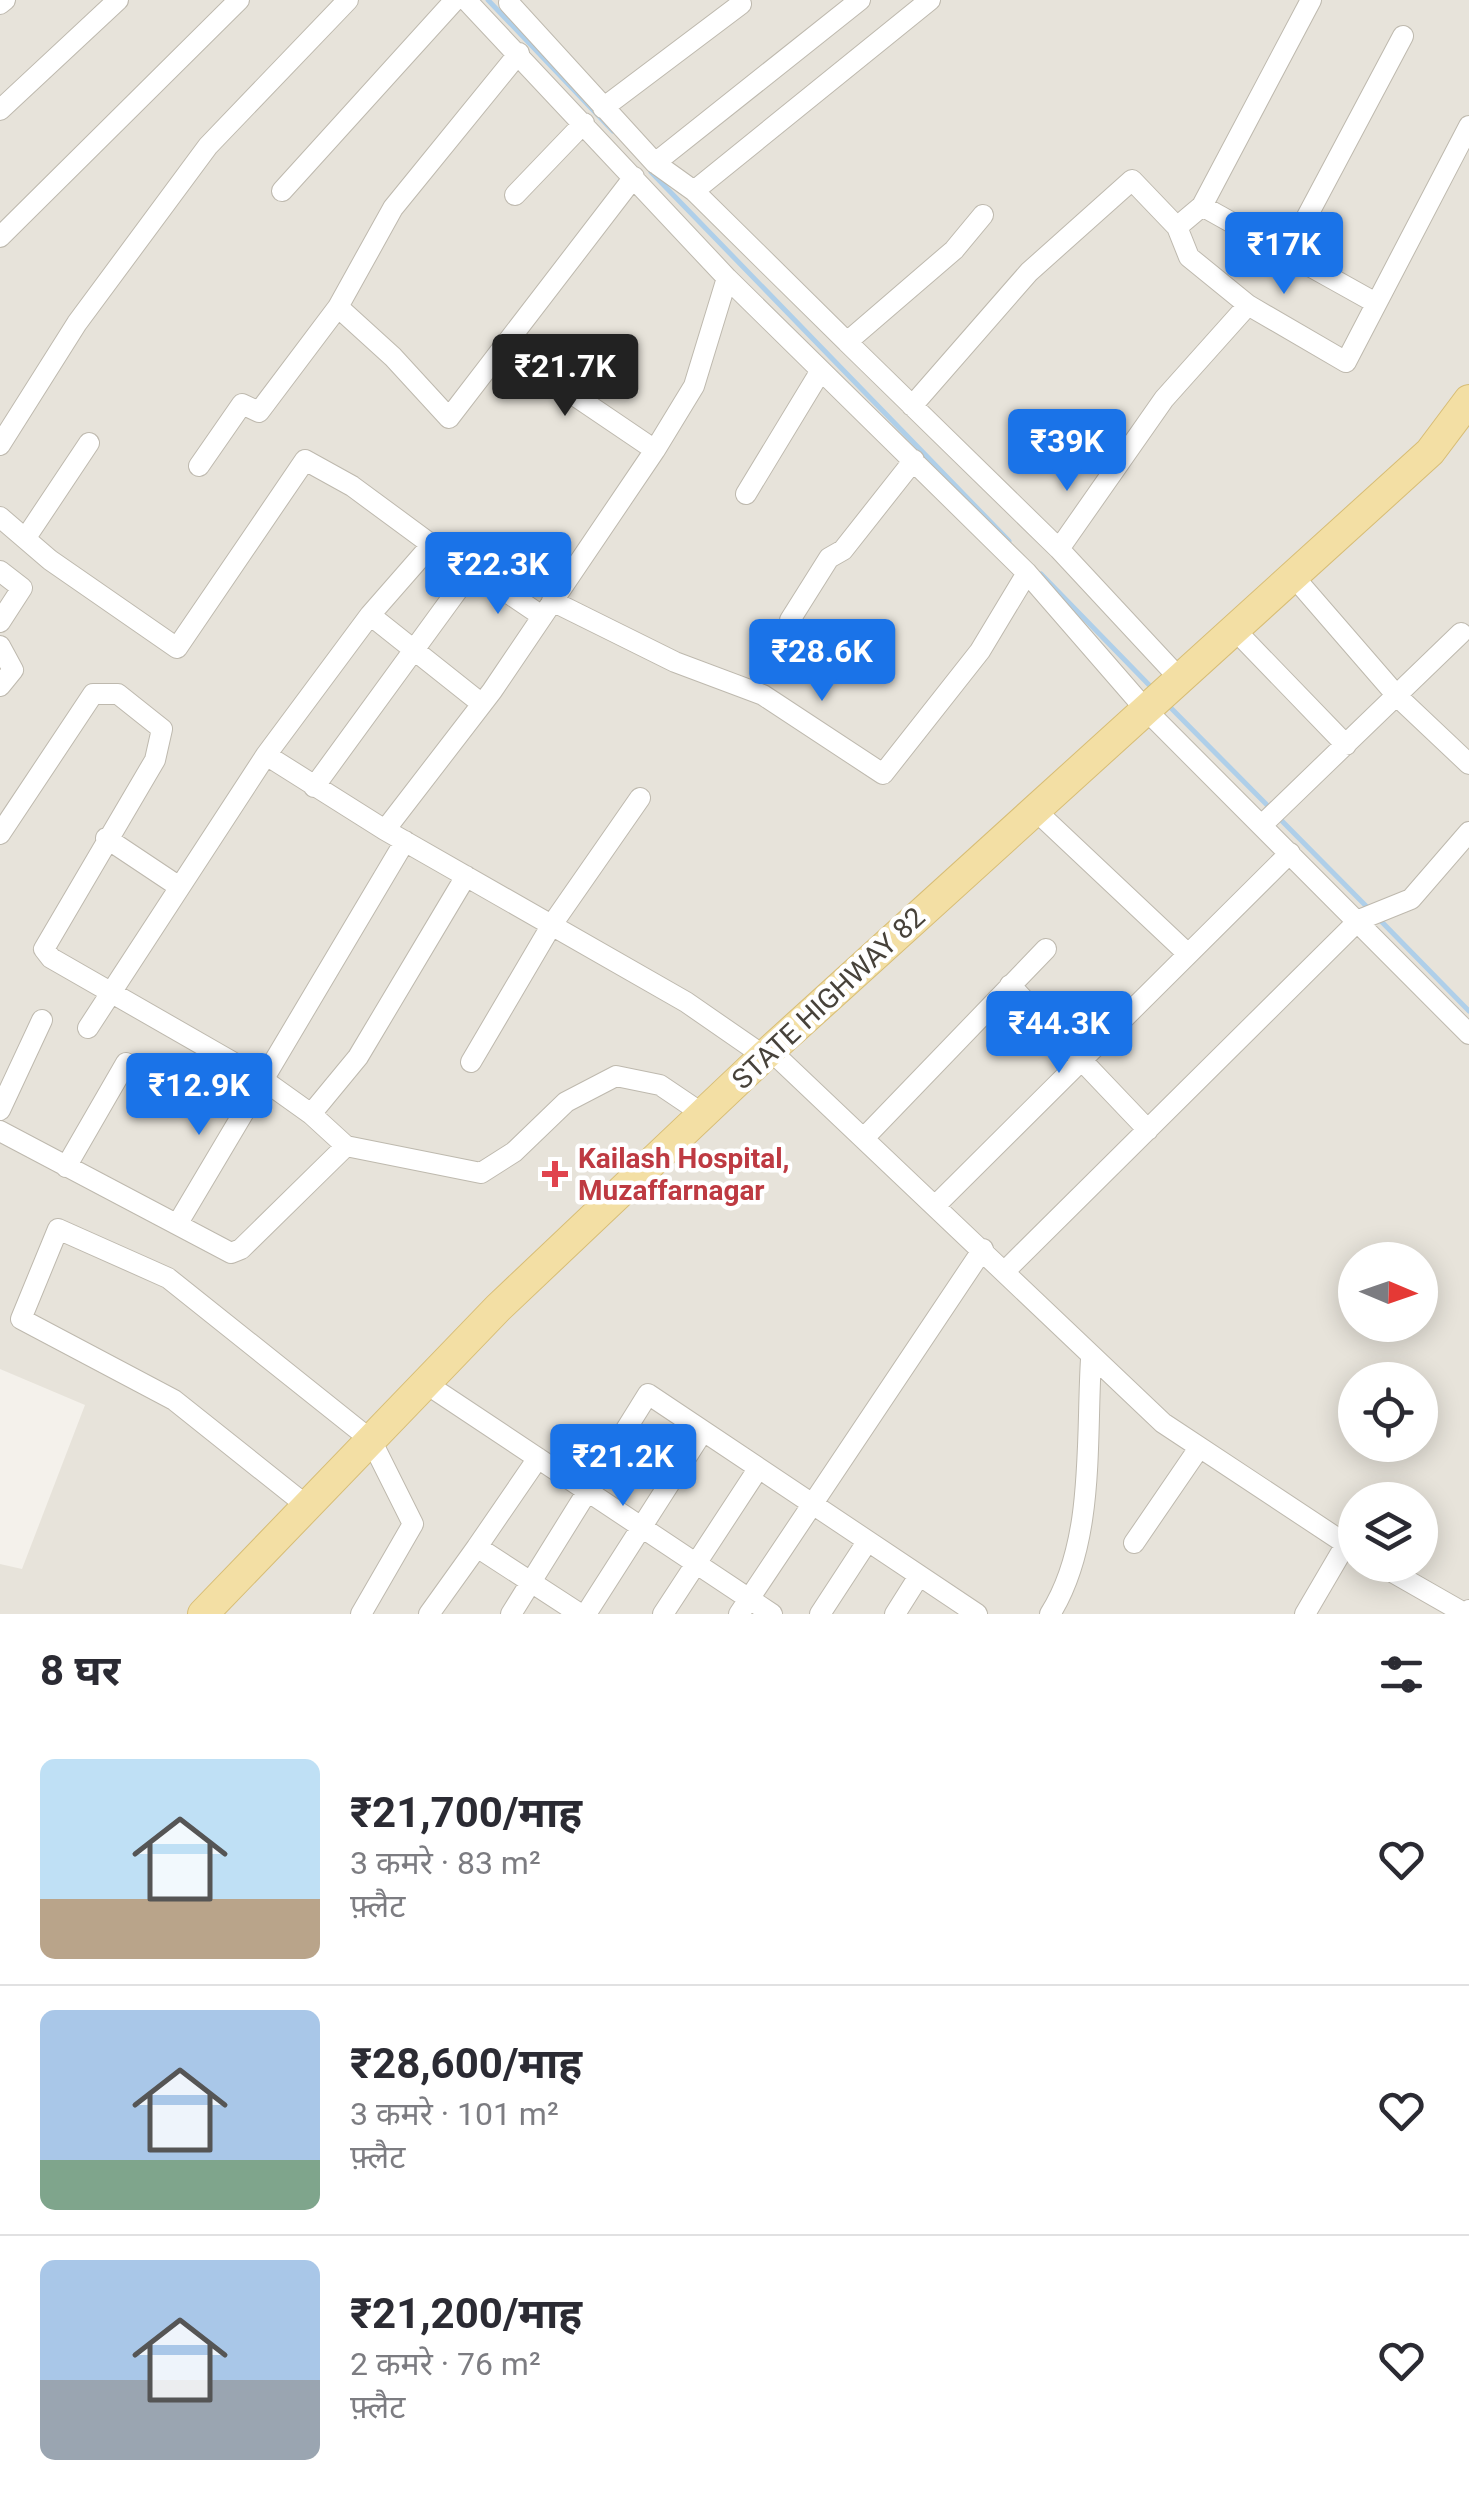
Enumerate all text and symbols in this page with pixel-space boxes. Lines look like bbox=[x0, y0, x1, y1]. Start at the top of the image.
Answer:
pin: ₹17K bbox=[1225, 212, 1343, 297]
text: ₹17K bbox=[1247, 225, 1321, 263]
pin: ₹21.7K bbox=[484, 334, 646, 419]
text: ₹21.7K bbox=[514, 347, 616, 385]
pin: ₹39K bbox=[1008, 409, 1126, 494]
text: ₹39K bbox=[1030, 422, 1104, 460]
pin: ₹22.3K bbox=[417, 532, 579, 617]
text: ₹22.3K bbox=[447, 545, 549, 583]
pin: ₹28.6K bbox=[741, 619, 903, 704]
text: ₹28.6K bbox=[771, 632, 873, 670]
street label: STATE HIGHWAY 82 bbox=[725, 901, 932, 1096]
pin: ₹44.3K bbox=[978, 991, 1140, 1076]
text: ₹44.3K bbox=[1008, 1004, 1110, 1042]
pin: ₹12.9K bbox=[118, 1053, 280, 1138]
text: ₹12.9K bbox=[148, 1066, 250, 1104]
place label: Kailash Hospital, Muzaffarnagar bbox=[578, 1142, 790, 1207]
marker: Kailash Hospital, Muzaffarnagar bbox=[542, 1161, 568, 1187]
north arrow bbox=[1338, 1242, 1438, 1342]
map controls bbox=[1338, 1242, 1438, 1582]
button: locate bbox=[1338, 1362, 1438, 1462]
pin: ₹21.2K bbox=[542, 1424, 704, 1509]
text: ₹21.2K bbox=[572, 1437, 674, 1475]
button: layers bbox=[1338, 1482, 1438, 1582]
text: 8 घर bbox=[40, 1646, 120, 1695]
icon: filters bbox=[1374, 1647, 1429, 1702]
text: ₹21,700/माह bbox=[350, 1788, 582, 1837]
icon: home bbox=[120, 1799, 240, 1919]
icon: heart bbox=[1374, 1832, 1429, 1887]
text: 3 कमरे · 83 m² bbox=[350, 1844, 541, 1882]
text: फ़्लैट bbox=[350, 1887, 405, 1925]
text: ₹28,600/माह bbox=[350, 2039, 582, 2088]
icon: home bbox=[120, 2050, 240, 2170]
icon: heart bbox=[1374, 2083, 1429, 2138]
text: 3 कमरे · 101 m² bbox=[350, 2095, 559, 2133]
text: फ़्लैट bbox=[350, 2138, 405, 2176]
text: ₹21,200/माह bbox=[350, 2289, 582, 2338]
icon: home bbox=[120, 2300, 240, 2420]
icon: heart bbox=[1374, 2333, 1429, 2388]
text: 2 कमरे · 76 m² bbox=[350, 2345, 541, 2383]
text: फ़्लैट bbox=[350, 2388, 405, 2426]

